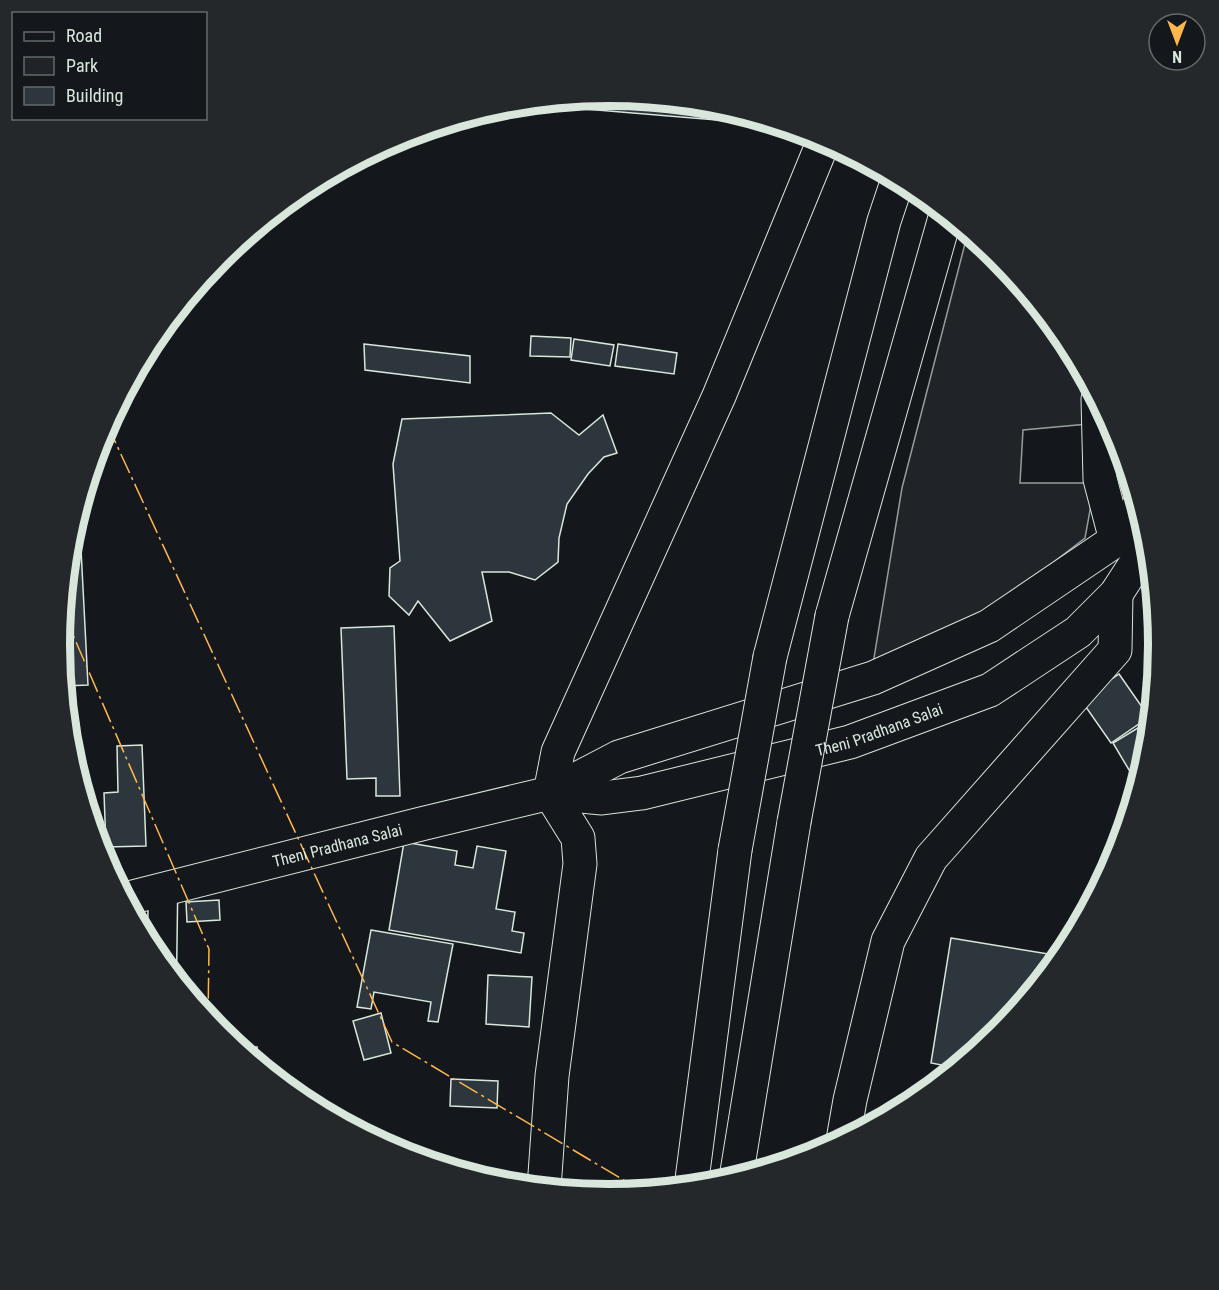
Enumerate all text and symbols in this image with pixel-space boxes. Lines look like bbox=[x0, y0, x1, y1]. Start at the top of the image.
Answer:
legend bbox=[12, 12, 207, 120]
north arrow bbox=[1147, 12, 1207, 72]
text: Road bbox=[66, 25, 102, 46]
text: N bbox=[1172, 47, 1182, 66]
text: Park bbox=[66, 55, 98, 76]
text: Building bbox=[66, 85, 123, 106]
street label: Theni Pradhana Salai bbox=[813, 699, 945, 760]
street label: Theni Pradhana Salai bbox=[270, 820, 404, 871]

